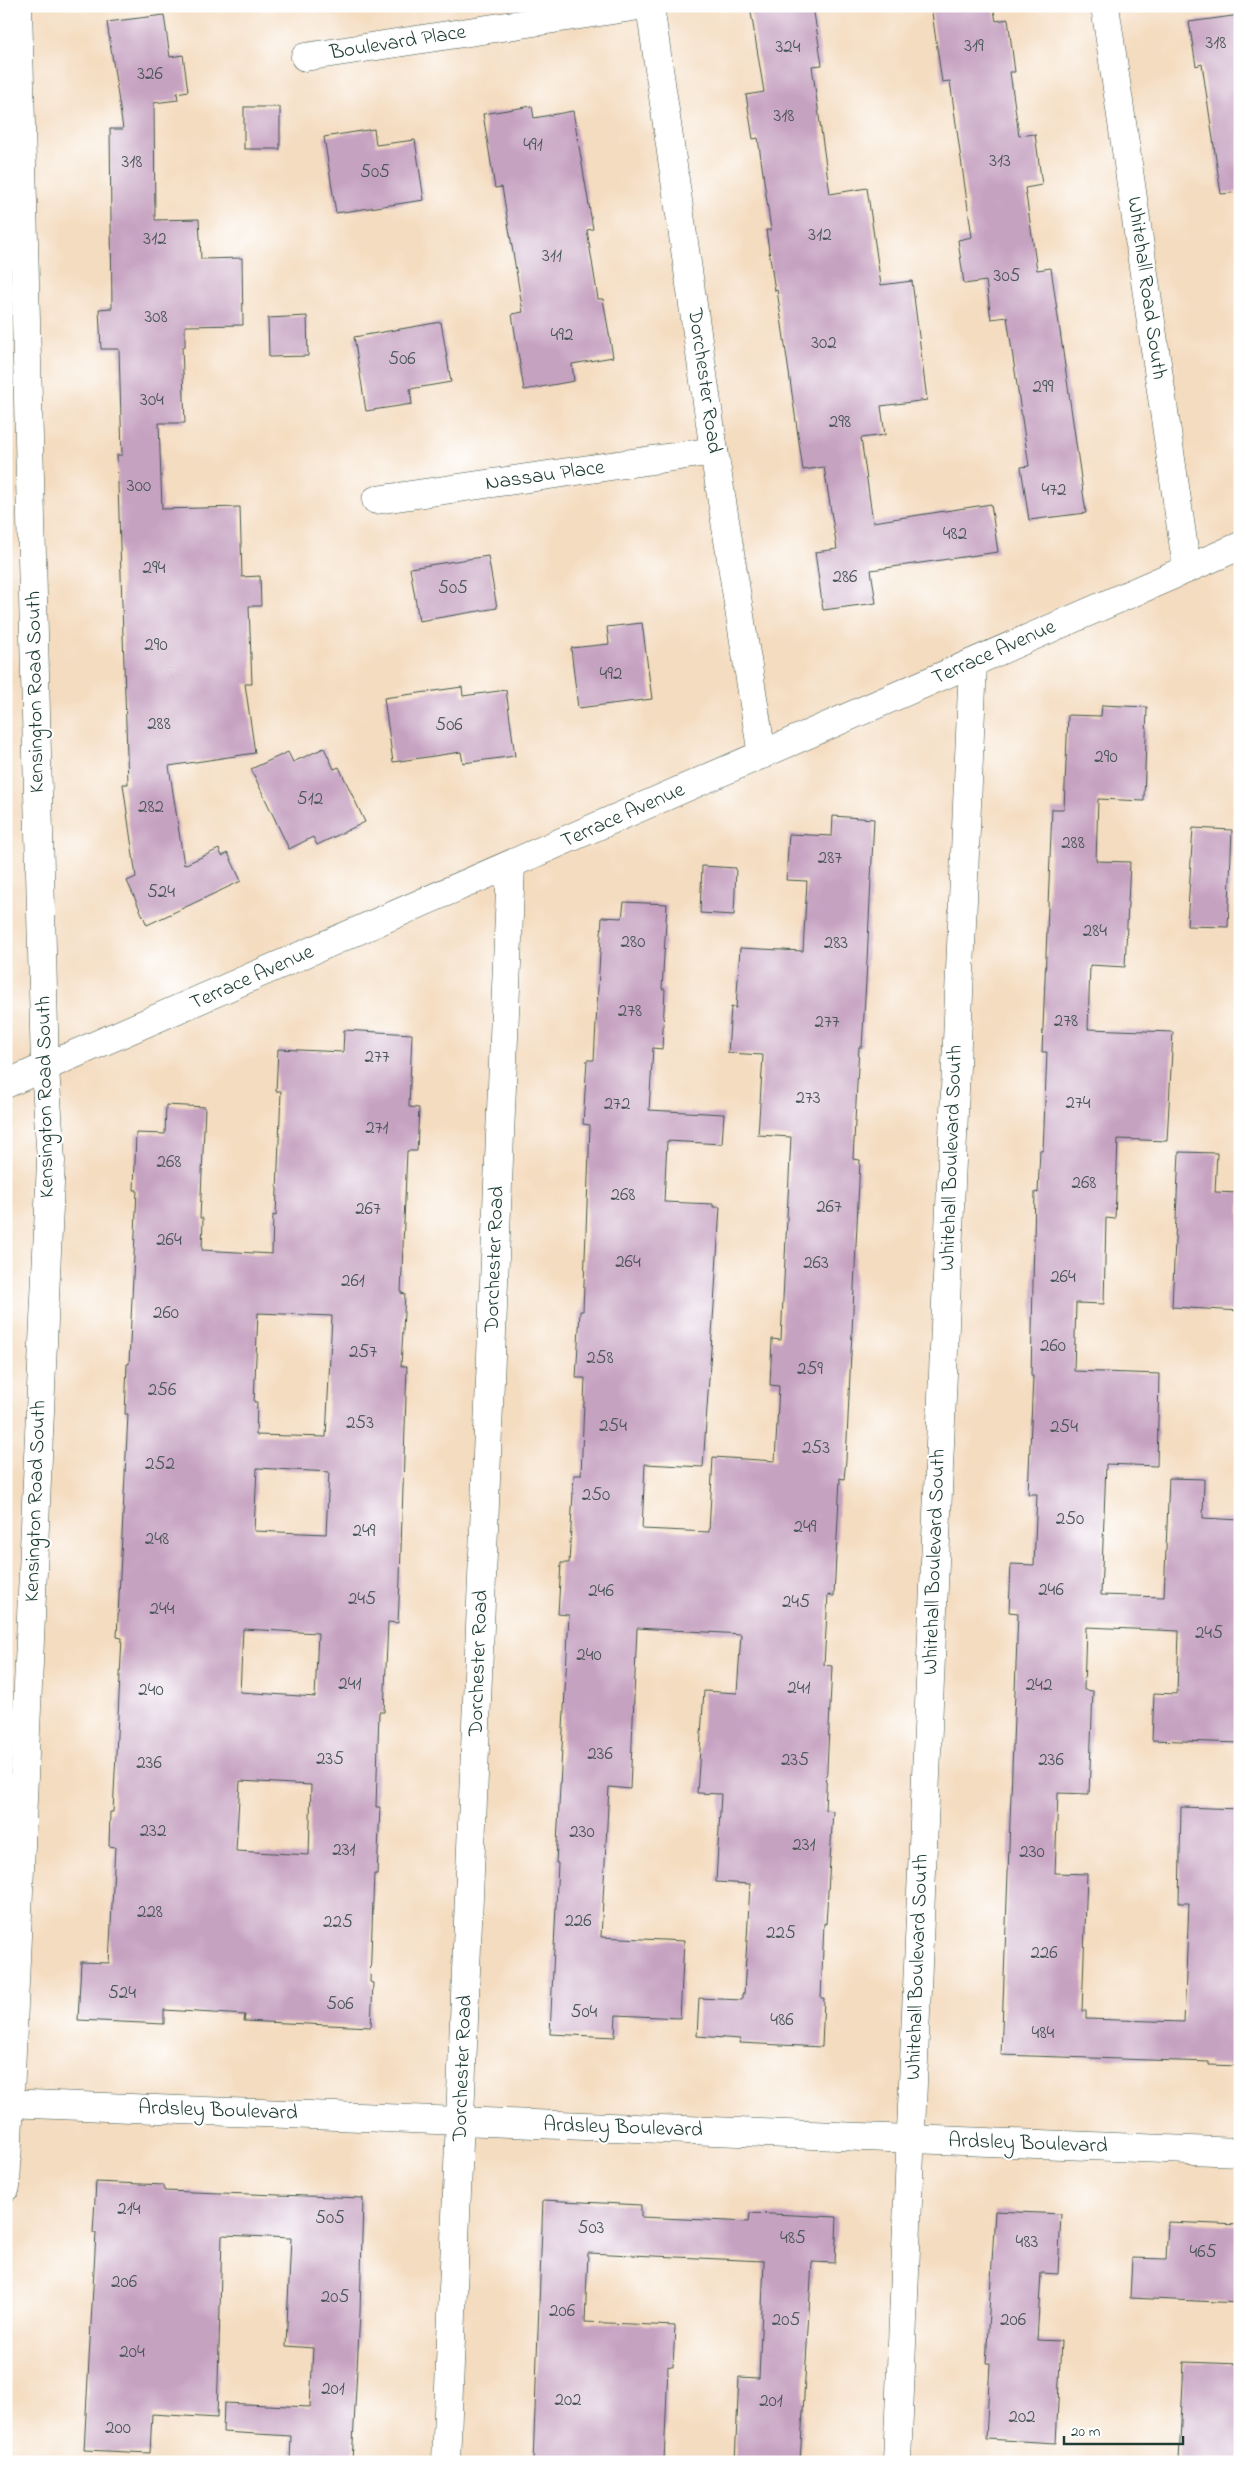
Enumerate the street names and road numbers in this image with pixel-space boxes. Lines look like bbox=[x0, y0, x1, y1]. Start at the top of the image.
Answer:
street label: Boulevard Place bbox=[327, 17, 469, 69]
street label: Whitehall Road South bbox=[1118, 195, 1174, 381]
street label: Dorchester Road bbox=[679, 306, 729, 456]
street label: Nassau Place bbox=[484, 453, 607, 499]
street label: Kensington Road South bbox=[19, 591, 55, 793]
street label: Terrace Avenue bbox=[927, 612, 1061, 694]
street label: Terrace Avenue bbox=[556, 775, 690, 857]
street label: Terrace Avenue bbox=[185, 937, 319, 1019]
street label: Kensington Road South bbox=[29, 996, 65, 1198]
street label: Whitehall Boulevard South bbox=[933, 1044, 971, 1272]
street label: Dorchester Road bbox=[477, 1185, 513, 1334]
street label: Kensington Road South bbox=[17, 1399, 57, 1603]
street label: Whitehall Boulevard South bbox=[916, 1448, 954, 1676]
street label: Dorchester Road bbox=[461, 1589, 497, 1738]
street label: Whitehall Boulevard South bbox=[899, 1853, 937, 2081]
street label: Dorchester Road bbox=[445, 1994, 481, 2143]
street label: Ardsley Boulevard bbox=[138, 2093, 298, 2131]
street label: Ardsley Boulevard bbox=[543, 2110, 703, 2148]
street label: Ardsley Boulevard bbox=[948, 2126, 1108, 2164]

